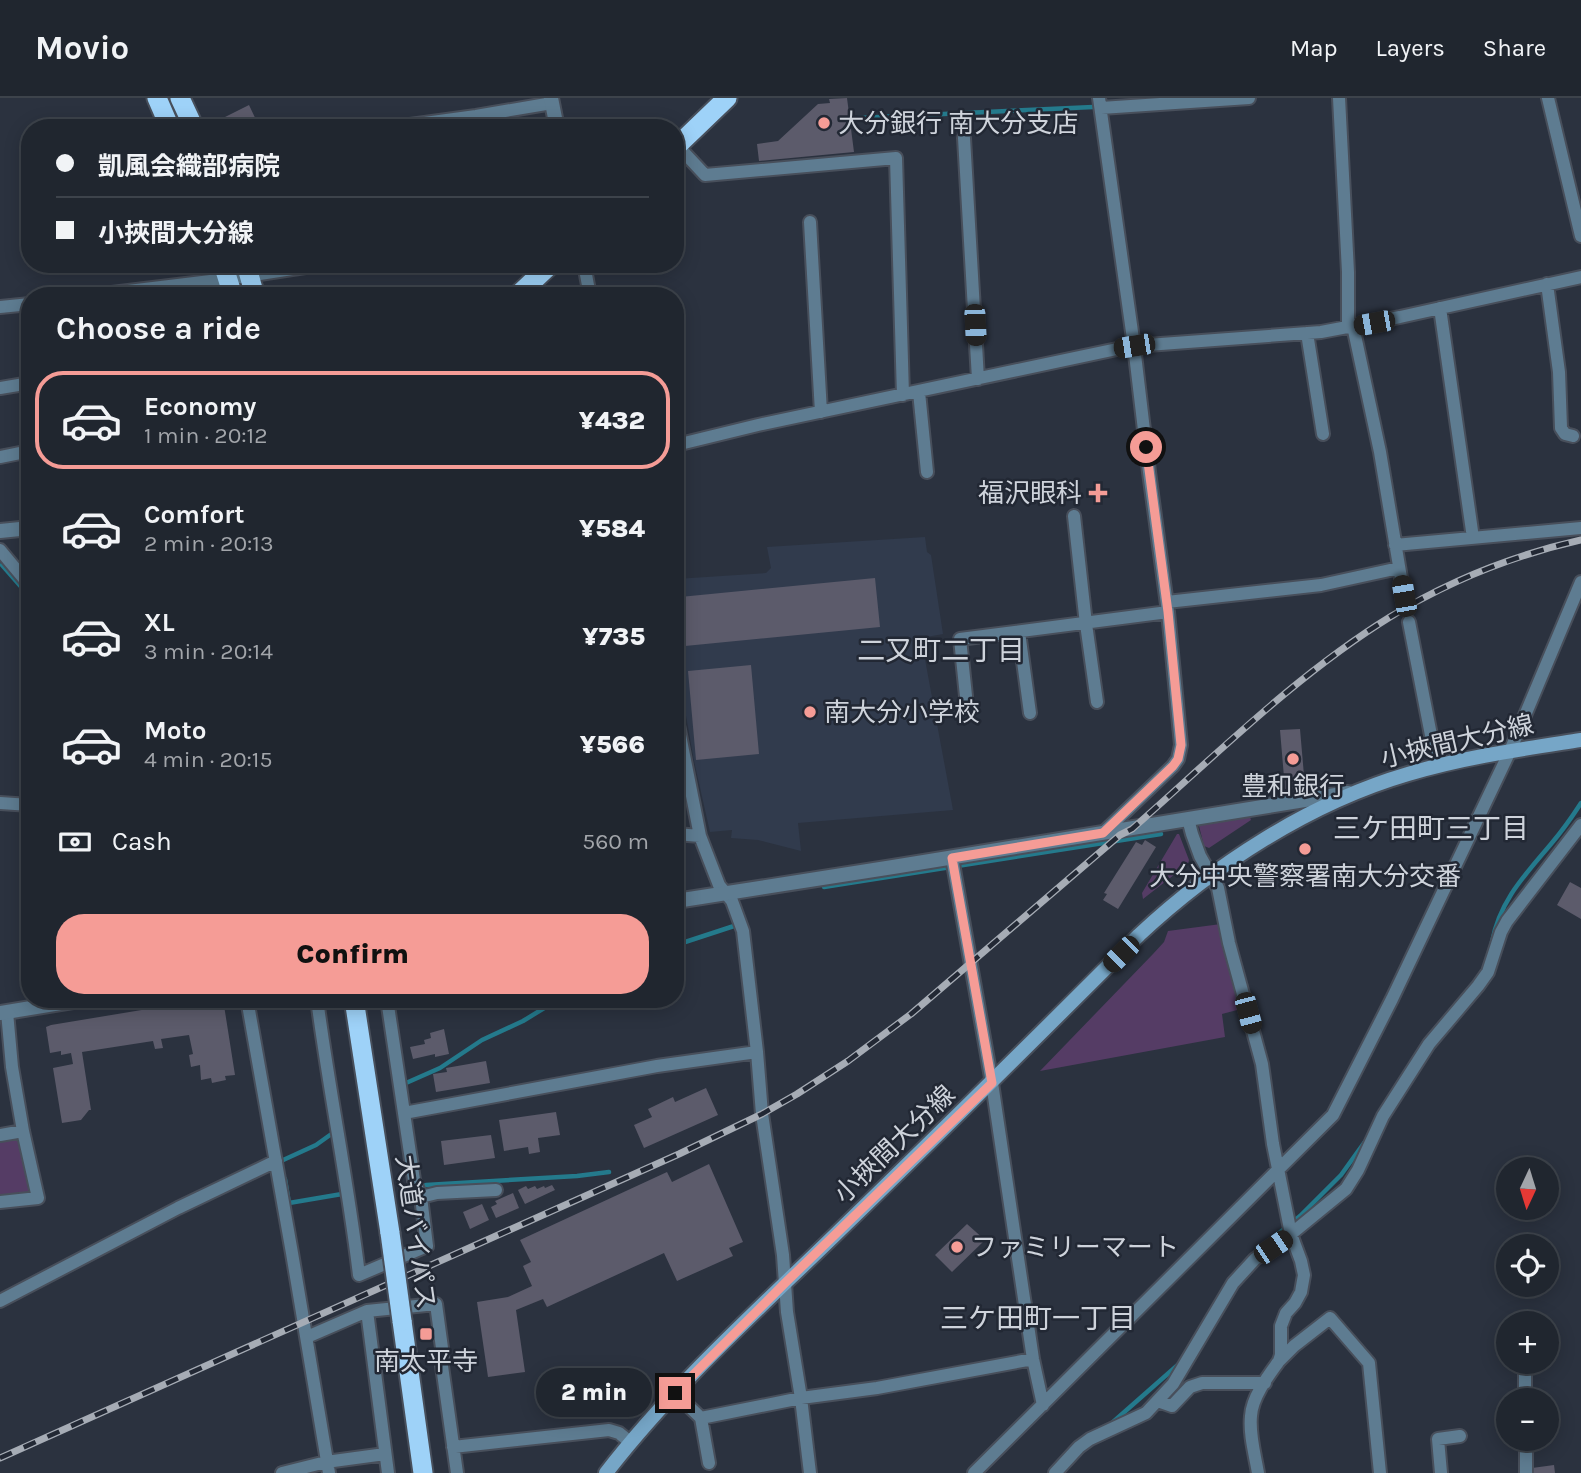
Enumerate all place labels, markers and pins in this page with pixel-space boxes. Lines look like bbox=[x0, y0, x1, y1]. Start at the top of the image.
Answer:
place label: 大分銀行 南大分支店 bbox=[838, 108, 1078, 139]
marker: 大分銀行 南大分支店 bbox=[816, 115, 832, 131]
place label: 福沢眼科 bbox=[978, 478, 1082, 509]
marker: 福沢眼科 bbox=[1088, 483, 1108, 503]
place label: 南大分小学校 bbox=[824, 697, 980, 728]
marker: 南大分小学校 bbox=[802, 704, 818, 720]
marker: 豊和銀行 bbox=[1285, 751, 1301, 767]
place label: 豊和銀行 bbox=[1241, 771, 1345, 802]
marker: 大分中央警察署南大分交番 bbox=[1297, 841, 1313, 857]
place label: 大分中央警察署南大分交番 bbox=[1149, 861, 1461, 892]
place label: ファミリーマート bbox=[971, 1232, 1179, 1263]
marker: ファミリーマート bbox=[949, 1239, 965, 1255]
marker: 南太平寺 bbox=[418, 1326, 434, 1342]
place label: 南太平寺 bbox=[374, 1346, 478, 1377]

